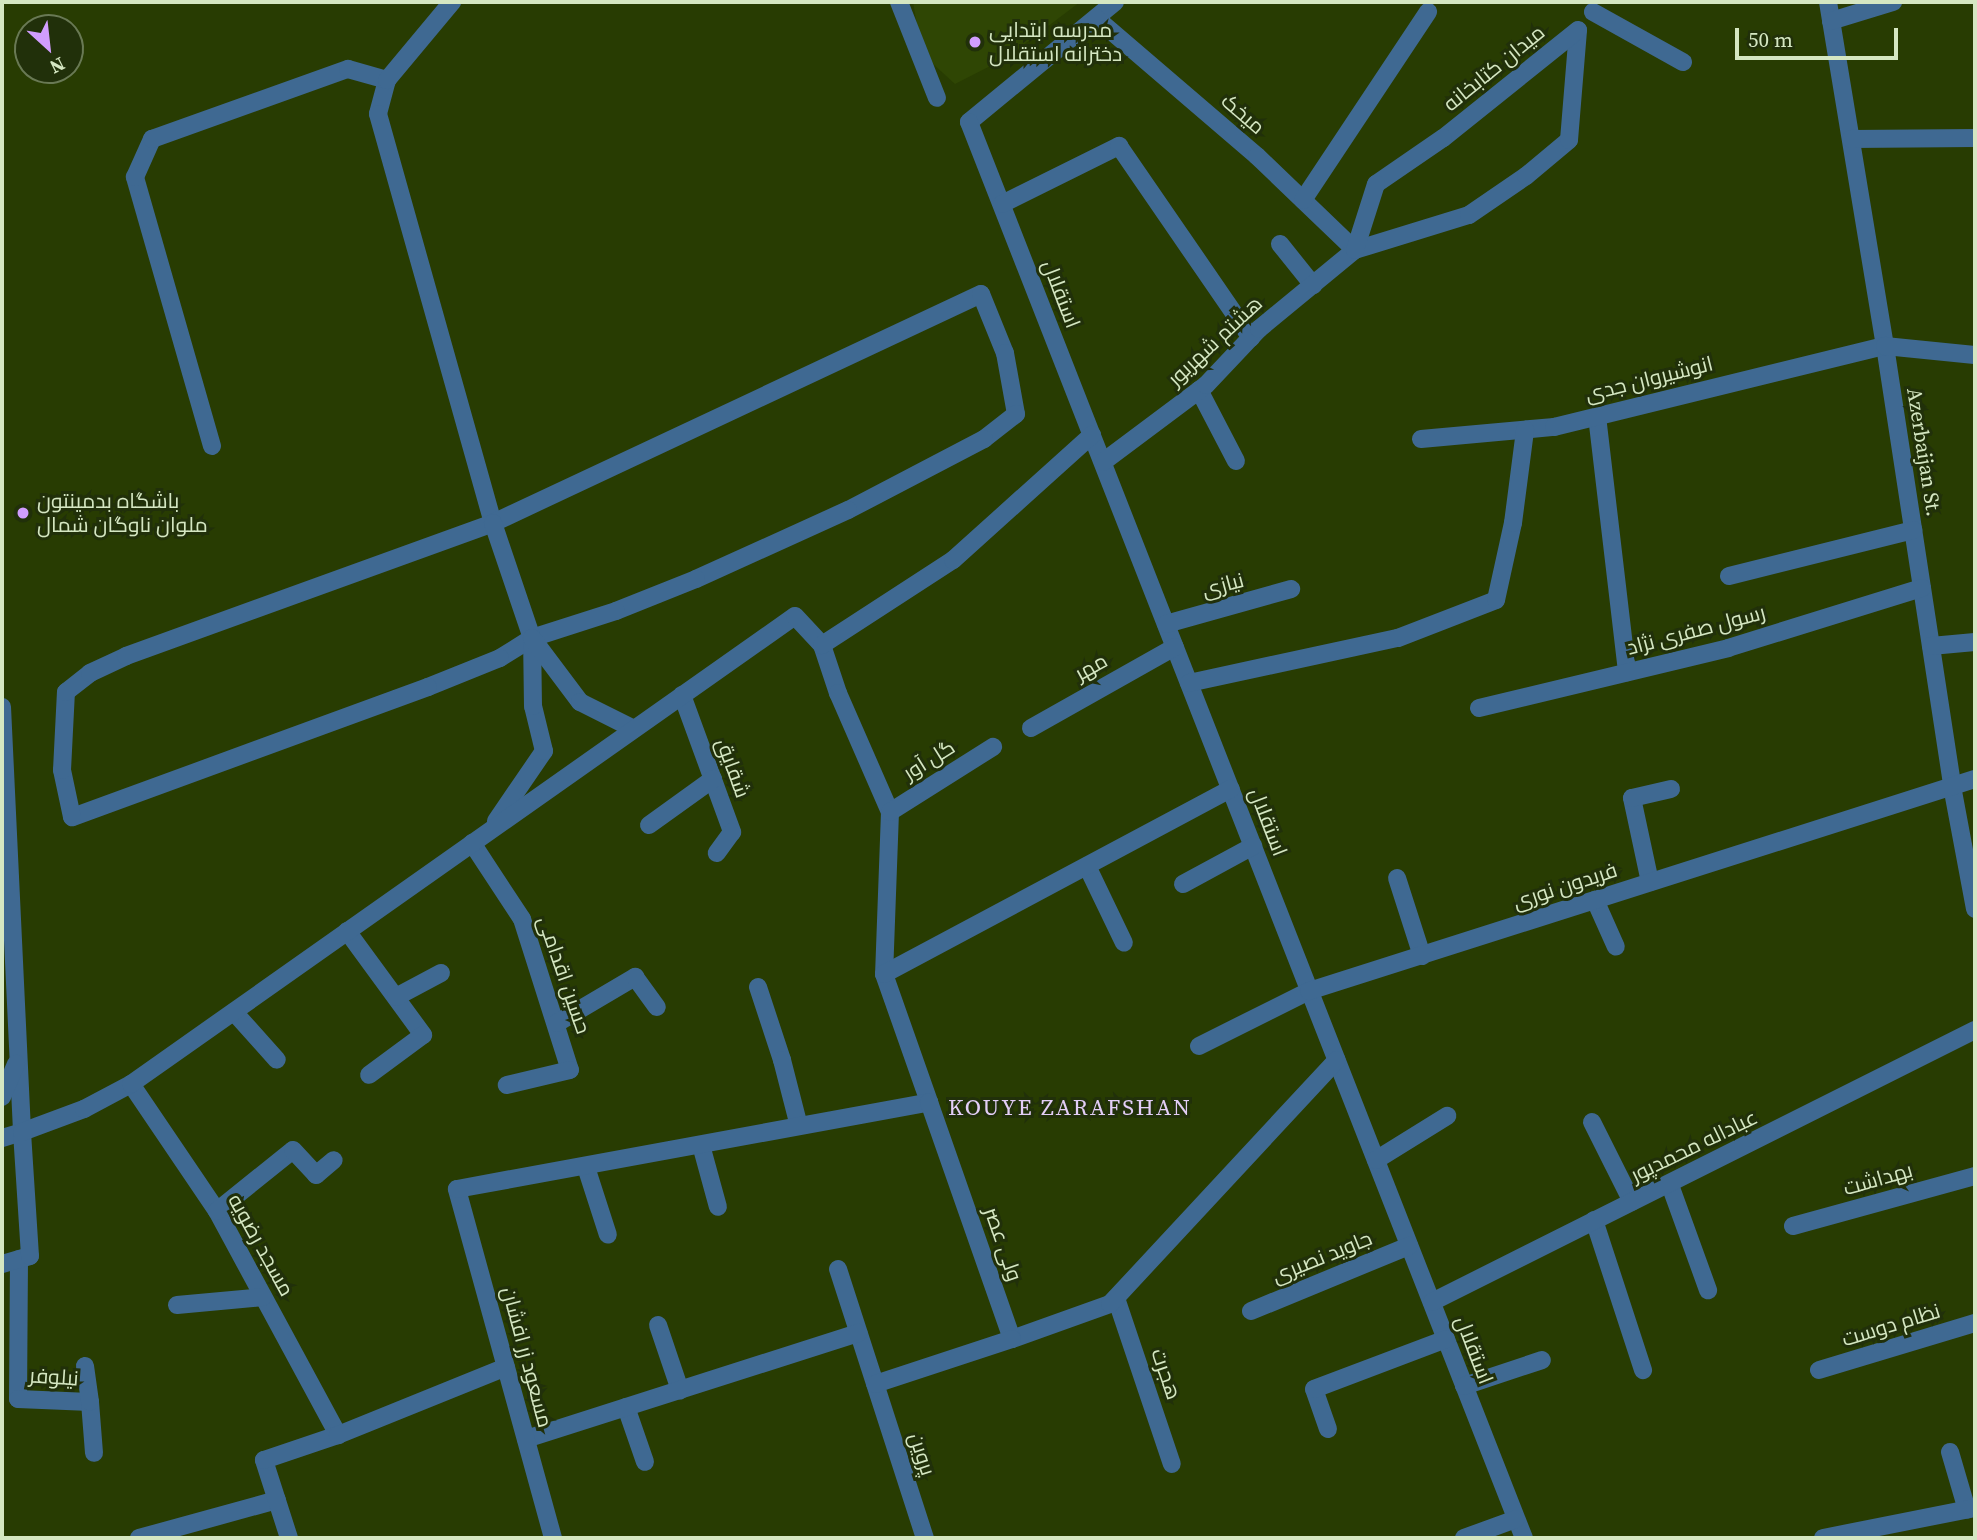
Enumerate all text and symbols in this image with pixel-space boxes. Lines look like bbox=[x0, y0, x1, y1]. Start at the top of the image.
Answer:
north arrow bbox=[14, 14, 84, 84]
scale bar bbox=[1739, 14, 1902, 58]
place label: مدرسه ابتدایی دخترانه استقلال bbox=[989, 17, 1122, 67]
street label: میدان کتابخانه bbox=[1438, 19, 1550, 117]
text: 50 m bbox=[1748, 25, 1793, 54]
marker: مدرسه ابتدایی دخترانه استقلال bbox=[967, 34, 983, 50]
text: N bbox=[46, 51, 70, 81]
street label: میخک bbox=[1216, 88, 1270, 140]
street label: استقلال bbox=[1037, 256, 1085, 332]
street label: هشتم شهریور bbox=[1162, 291, 1268, 391]
street label: انوشیروان جدی bbox=[1582, 351, 1716, 407]
street label: Azerbaijan St. bbox=[1901, 386, 1947, 518]
place label: باشگاه بدمینتون ملوان ناوگان شمال bbox=[37, 488, 208, 538]
marker: باشگاه بدمینتون ملوان ناوگان شمال bbox=[15, 505, 31, 521]
street label: نیازی bbox=[1199, 567, 1247, 603]
street label: رسول صفری نژاد bbox=[1624, 599, 1768, 661]
street label: مهر bbox=[1070, 648, 1112, 686]
street label: گل آور bbox=[898, 734, 960, 786]
street label: شقایق bbox=[711, 735, 755, 801]
street label: استقلال bbox=[1244, 784, 1292, 860]
street label: فریدون نوری bbox=[1510, 857, 1620, 915]
street label: حسین اقدامی bbox=[532, 913, 596, 1037]
district label: KOUYE ZARAFSHAN bbox=[950, 1093, 1190, 1121]
street label: عباداله محمدپور bbox=[1626, 1104, 1762, 1188]
street label: بهداشت bbox=[1840, 1157, 1916, 1201]
street label: مسجد رضویه bbox=[223, 1189, 299, 1301]
street label: ولی عصر bbox=[979, 1204, 1027, 1284]
street label: جاوید نصیری bbox=[1268, 1225, 1376, 1289]
street label: مسعود زر افشان bbox=[496, 1284, 558, 1430]
street label: نظام دوست bbox=[1839, 1298, 1943, 1352]
street label: استقلال bbox=[1450, 1312, 1498, 1388]
street label: هجرت bbox=[1146, 1345, 1186, 1403]
street label: نیلوفر bbox=[28, 1363, 80, 1391]
street label: پروین bbox=[903, 1429, 941, 1479]

